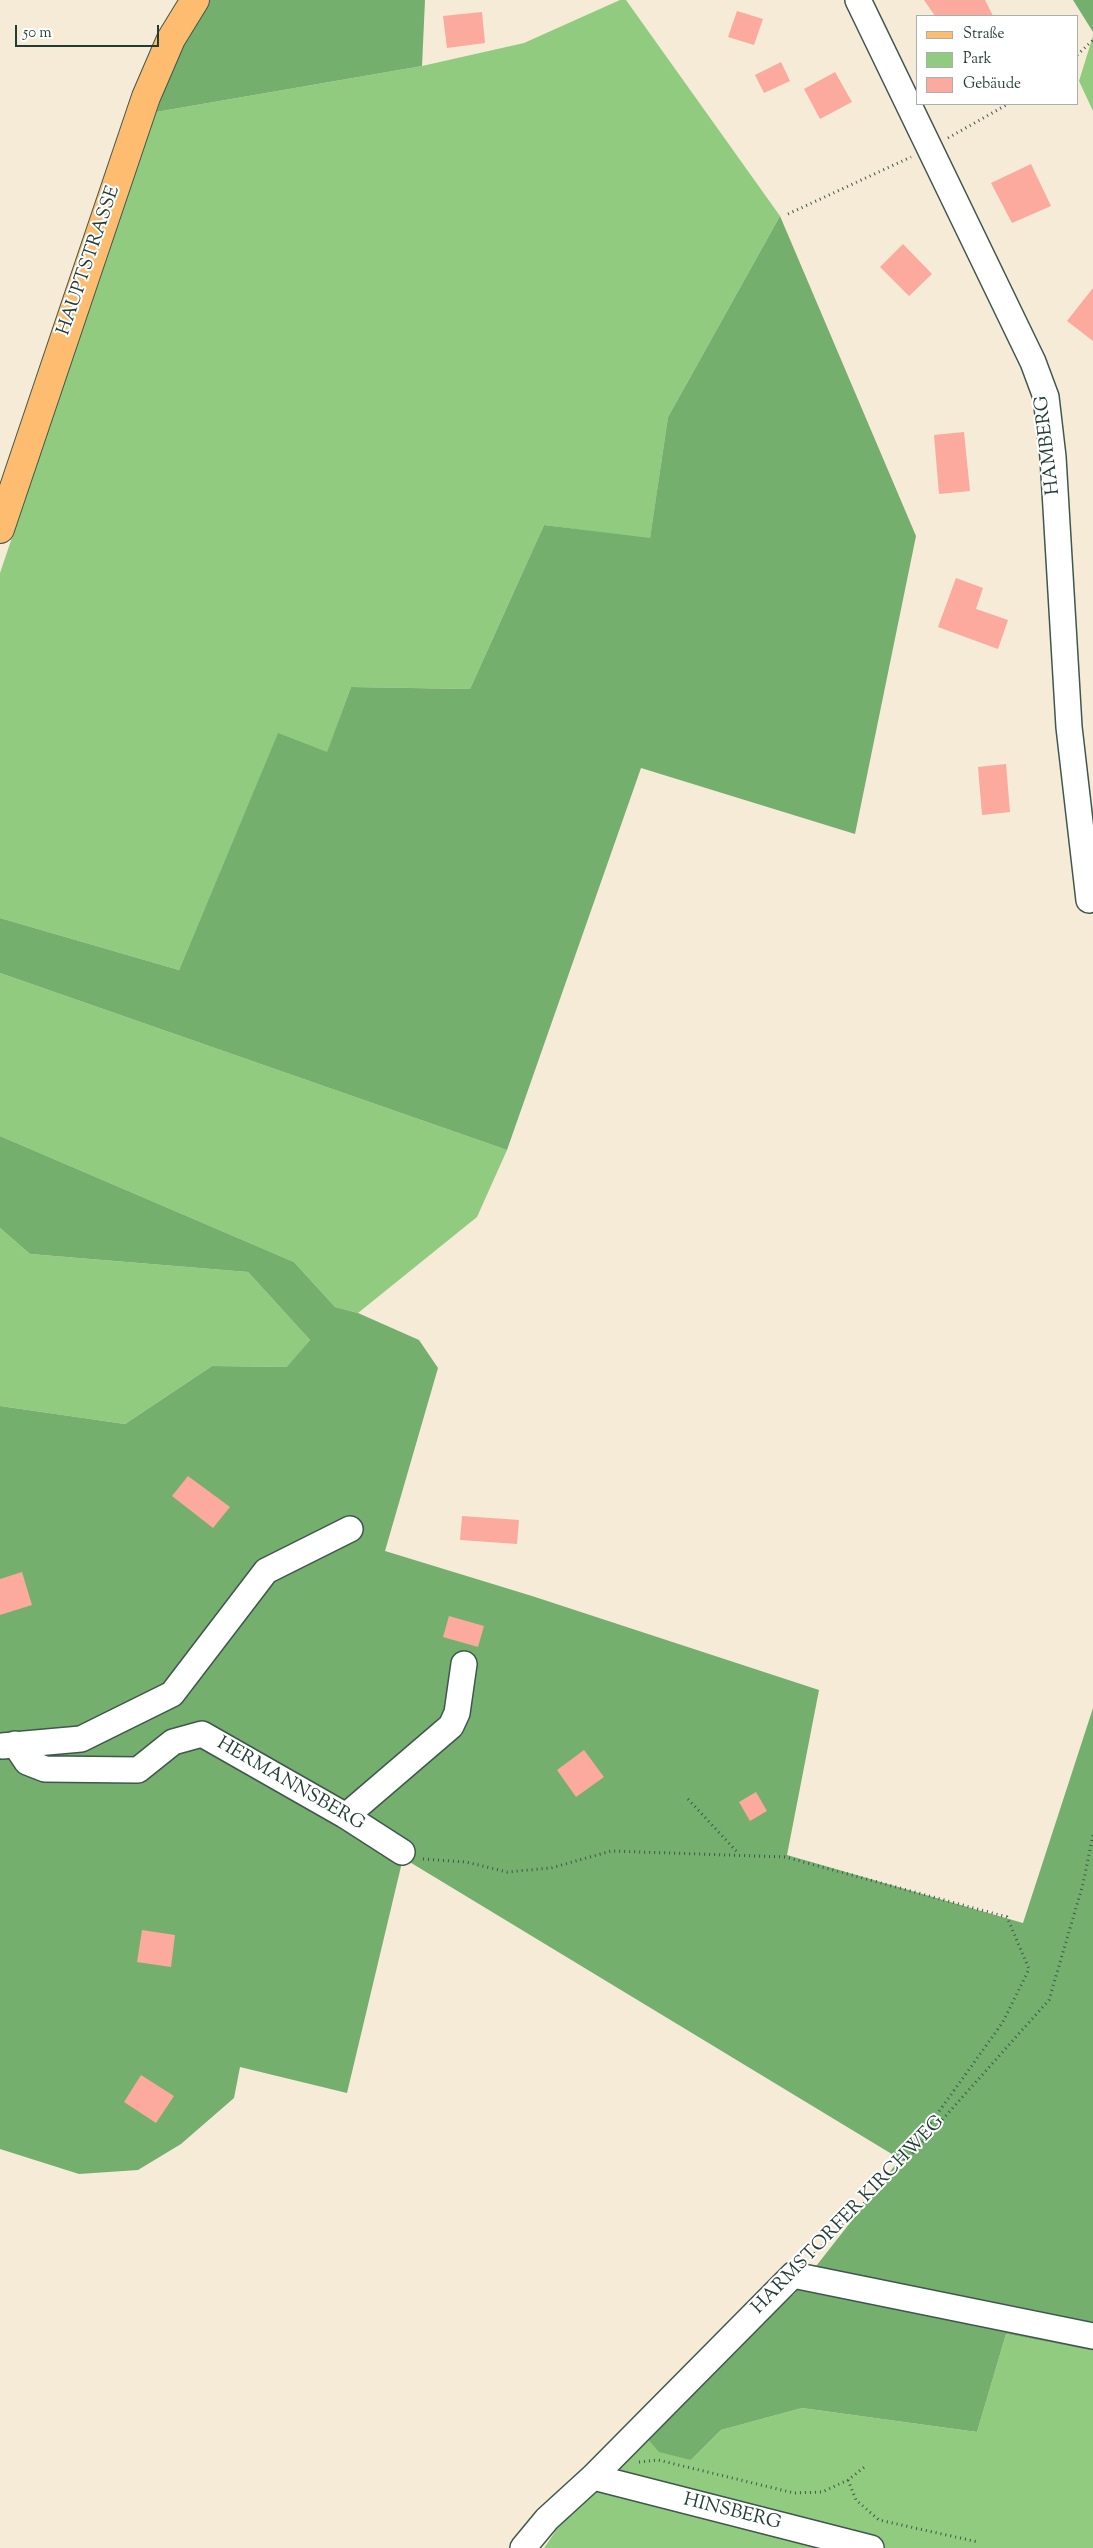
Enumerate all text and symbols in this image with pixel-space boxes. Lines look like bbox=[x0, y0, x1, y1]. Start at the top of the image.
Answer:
scale bar bbox=[18, 15, 161, 47]
legend bbox=[916, 15, 1078, 105]
text: 50 m bbox=[23, 23, 52, 44]
text: Straße bbox=[963, 24, 1005, 45]
text: Park bbox=[963, 49, 992, 70]
text: Gebäude bbox=[963, 74, 1021, 95]
street label: HAUPTSTRASSE bbox=[54, 183, 126, 339]
street label: HAMBERG bbox=[1032, 394, 1066, 496]
street label: HERMANNSBERG bbox=[212, 1733, 368, 1837]
street label: HARMSTORFER KIRCHWEG bbox=[748, 2112, 950, 2320]
street label: HINSBERG bbox=[681, 2490, 783, 2536]

